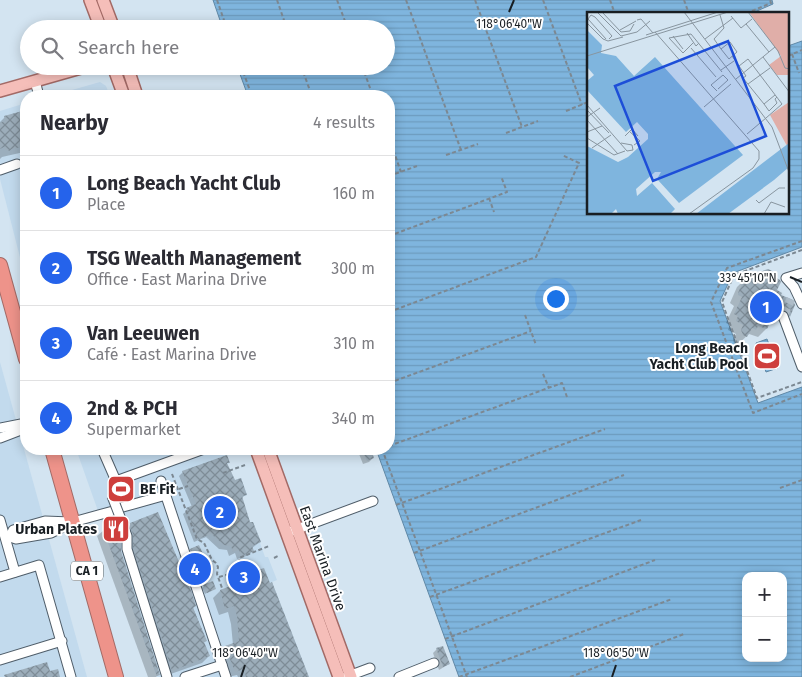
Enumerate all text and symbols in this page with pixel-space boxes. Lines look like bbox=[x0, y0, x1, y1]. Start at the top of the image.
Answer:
inset map bbox=[587, 12, 790, 215]
text: 118°06'40"W bbox=[476, 17, 542, 31]
search box bbox=[20, 20, 395, 75]
icon: search bbox=[38, 34, 66, 62]
text: Search here bbox=[78, 36, 179, 59]
text: Nearby bbox=[40, 110, 108, 136]
text: 4 results bbox=[313, 113, 375, 132]
text: Long Beach Yacht Club bbox=[87, 172, 281, 195]
text: 1 bbox=[52, 184, 60, 203]
text: 160 m bbox=[333, 184, 375, 203]
text: Place bbox=[87, 195, 126, 214]
text: TSG Wealth Management bbox=[87, 247, 301, 270]
text: 2 bbox=[52, 259, 60, 278]
text: 300 m bbox=[331, 259, 375, 278]
text: Office · East Marina Drive bbox=[87, 270, 267, 289]
text: 33°45'10"N bbox=[719, 271, 777, 285]
your location bbox=[543, 286, 569, 312]
pin: 1 bbox=[750, 288, 782, 326]
text: Van Leeuwen bbox=[87, 322, 200, 345]
text: 3 bbox=[52, 334, 60, 353]
text: 310 m bbox=[334, 334, 375, 353]
place label: Long Beach Yacht Club Pool bbox=[648, 340, 749, 373]
sports icon: Long Beach Yacht Club Pool bbox=[752, 341, 782, 371]
text: Café · East Marina Drive bbox=[87, 345, 257, 364]
text: 2nd & PCH bbox=[87, 397, 178, 420]
text: 4 bbox=[51, 409, 61, 428]
text: 340 m bbox=[332, 409, 375, 428]
text: Supermarket bbox=[87, 420, 181, 439]
sports icon: BE Fit bbox=[106, 474, 136, 504]
place label: BE Fit bbox=[140, 481, 176, 498]
pin: 2 bbox=[204, 493, 236, 531]
street label: East Marina Drive bbox=[296, 503, 349, 613]
restaurant icon: Urban Plates bbox=[101, 514, 131, 544]
place label: Urban Plates bbox=[15, 521, 97, 538]
pin: 4 bbox=[179, 550, 211, 588]
pin: 3 bbox=[228, 558, 260, 596]
road number: CA 1 bbox=[71, 562, 103, 580]
map controls bbox=[742, 572, 787, 662]
button: + bbox=[742, 572, 787, 617]
button: − bbox=[742, 617, 787, 662]
text: 118°06'40"W bbox=[212, 646, 278, 660]
text: 118°06'50"W bbox=[583, 646, 649, 660]

